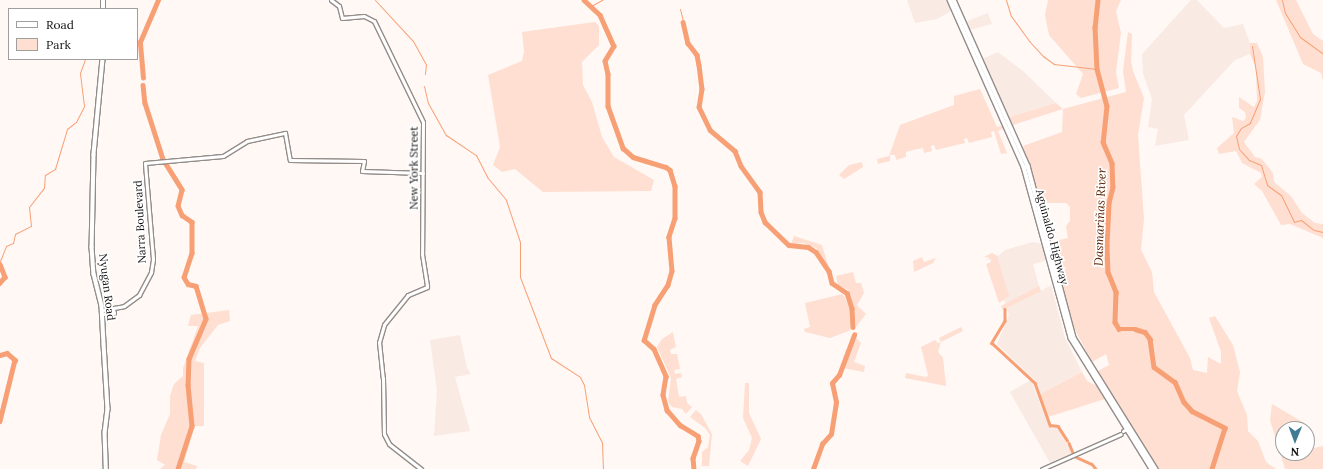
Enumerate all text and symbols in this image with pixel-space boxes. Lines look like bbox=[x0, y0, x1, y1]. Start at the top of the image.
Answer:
legend bbox=[8, 8, 138, 60]
text: Road bbox=[46, 17, 74, 32]
text: Park bbox=[46, 37, 71, 52]
street label: New York Street bbox=[407, 126, 421, 210]
water label: Dasmariñas River bbox=[1091, 168, 1109, 266]
street label: Narra Boulevard bbox=[131, 180, 149, 264]
street label: Aguinaldo Highway bbox=[1033, 188, 1071, 286]
street label: Nyugan Road bbox=[96, 253, 118, 321]
north arrow bbox=[1275, 421, 1315, 461]
text: N bbox=[1290, 445, 1299, 459]

